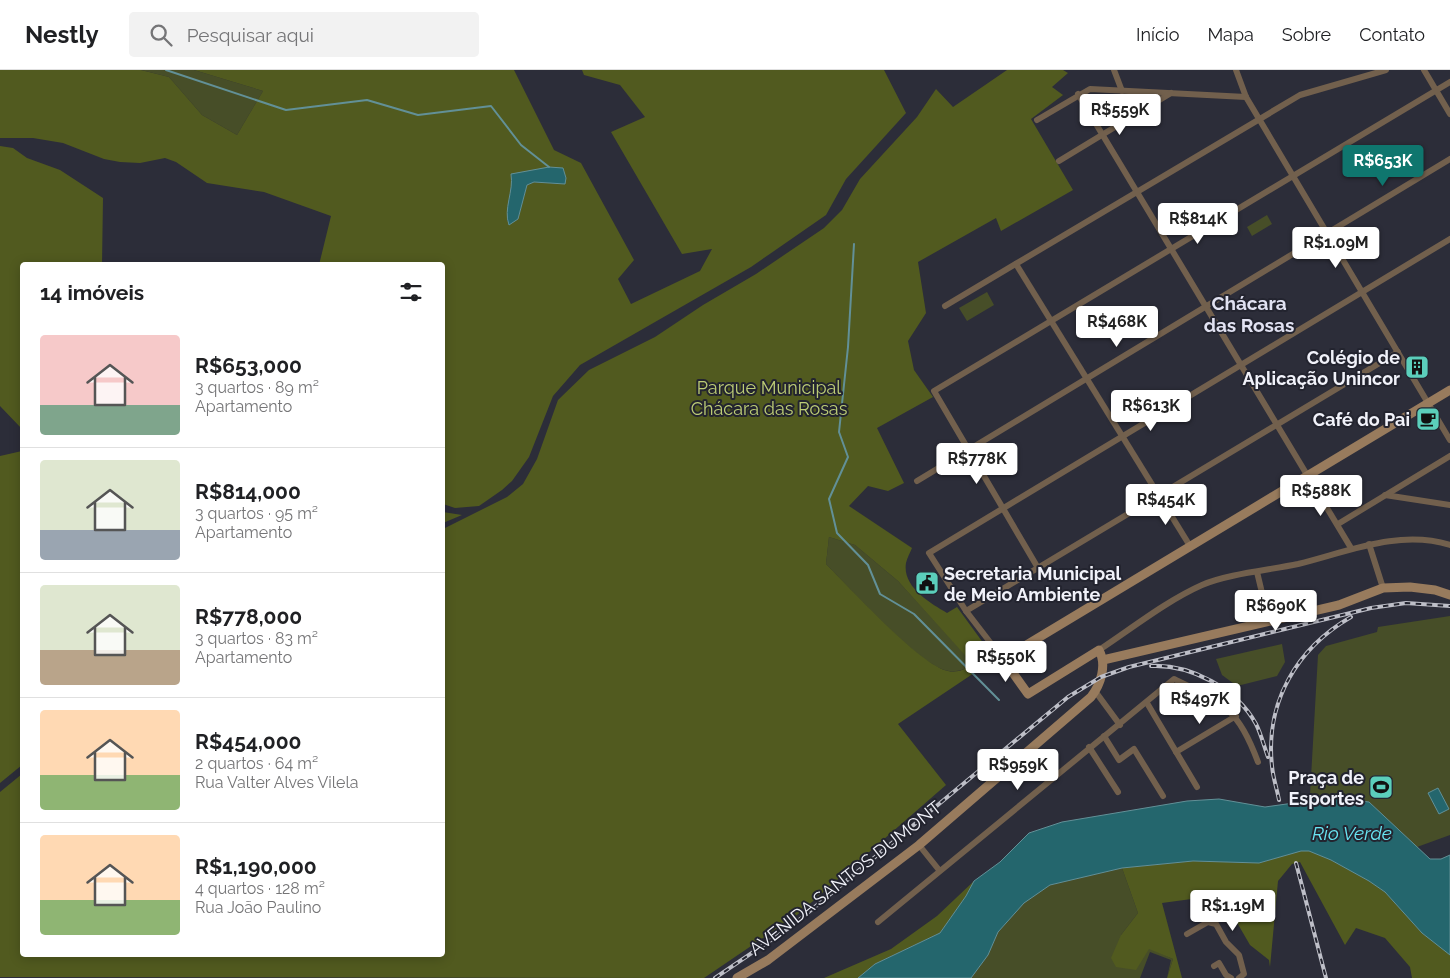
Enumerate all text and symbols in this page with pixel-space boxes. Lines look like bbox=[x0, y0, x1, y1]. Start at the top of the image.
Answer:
search box bbox=[129, 12, 479, 57]
text: Nestly bbox=[25, 20, 99, 49]
icon: search bbox=[147, 21, 175, 49]
text: Pesquisar aqui bbox=[187, 24, 314, 46]
text: Início bbox=[1136, 24, 1179, 45]
text: Mapa bbox=[1207, 24, 1254, 45]
text: Sobre bbox=[1282, 24, 1331, 45]
text: Contato bbox=[1359, 24, 1425, 45]
pin: R$559K bbox=[1079, 93, 1161, 136]
text: R$559K bbox=[1091, 100, 1149, 119]
pin: R$653K bbox=[1342, 144, 1424, 187]
text: R$653K bbox=[1354, 151, 1413, 170]
pin: R$814K bbox=[1157, 202, 1239, 245]
text: R$814K bbox=[1169, 209, 1227, 228]
pin: R$1.09M bbox=[1290, 226, 1382, 269]
text: R$1.09M bbox=[1303, 233, 1369, 252]
icon: filters bbox=[397, 278, 425, 306]
text: 14 imóveis bbox=[40, 280, 144, 305]
district label: Chácara das Rosas bbox=[1204, 292, 1294, 336]
pin: R$468K bbox=[1076, 306, 1158, 348]
text: R$468K bbox=[1087, 312, 1147, 331]
place label: Colégio de Aplicação Unincor bbox=[1242, 347, 1400, 389]
text: R$653,000 bbox=[195, 353, 302, 378]
building icon: Colégio de Aplicação Unincor bbox=[1404, 354, 1430, 380]
icon: home bbox=[80, 355, 140, 415]
park label: Parque Municipal Chácara das Rosas bbox=[691, 377, 848, 419]
text: 3 quartos · 89 m² bbox=[195, 378, 319, 397]
pin: R$613K bbox=[1110, 390, 1192, 432]
text: R$613K bbox=[1122, 396, 1180, 415]
text: Apartamento bbox=[195, 397, 292, 416]
cafe icon: Café do Pai bbox=[1415, 406, 1441, 432]
place label: Café do Pai bbox=[1313, 409, 1410, 430]
pin: R$778K bbox=[936, 442, 1018, 485]
text: R$778K bbox=[947, 449, 1007, 468]
pin: R$588K bbox=[1280, 474, 1362, 517]
text: R$814,000 bbox=[195, 479, 301, 504]
icon: home bbox=[80, 480, 140, 540]
text: R$588K bbox=[1291, 481, 1351, 500]
pin: R$454K bbox=[1125, 484, 1207, 526]
text: R$454K bbox=[1137, 490, 1195, 509]
text: 3 quartos · 95 m² bbox=[195, 504, 318, 523]
text: Apartamento bbox=[195, 523, 292, 542]
place label: Secretaria Municipal de Meio Ambiente bbox=[944, 563, 1122, 605]
public building icon: Secretaria Municipal de Meio Ambiente bbox=[914, 570, 940, 596]
pin: R$690K bbox=[1235, 590, 1317, 632]
text: R$690K bbox=[1246, 596, 1306, 615]
text: R$778,000 bbox=[195, 604, 302, 629]
icon: home bbox=[80, 605, 140, 665]
text: 3 quartos · 83 m² bbox=[195, 629, 318, 648]
pin: R$550K bbox=[965, 640, 1047, 683]
text: R$550K bbox=[976, 647, 1036, 666]
text: Apartamento bbox=[195, 648, 292, 667]
pin: R$497K bbox=[1159, 682, 1241, 725]
text: R$497K bbox=[1170, 689, 1230, 708]
text: R$454,000 bbox=[195, 729, 301, 754]
icon: home bbox=[80, 730, 140, 790]
pin: R$959K bbox=[977, 748, 1059, 791]
text: 2 quartos · 64 m² bbox=[195, 754, 318, 773]
text: R$959K bbox=[988, 755, 1048, 774]
place label: Praça de Esportes bbox=[1288, 767, 1364, 809]
text: Rua Valter Alves Vilela bbox=[195, 773, 359, 792]
sports icon: Praça de Esportes bbox=[1368, 774, 1394, 800]
street label: AVENIDA SANTOS DUMONT bbox=[745, 796, 945, 960]
water label: Rio Verde bbox=[1312, 822, 1392, 844]
text: R$1,190,000 bbox=[195, 854, 317, 879]
icon: home bbox=[80, 855, 140, 915]
text: 4 quartos · 128 m² bbox=[195, 879, 325, 898]
pin: R$1.19M bbox=[1187, 890, 1279, 932]
text: R$1.19M bbox=[1201, 896, 1265, 915]
text: Rua João Paulino bbox=[195, 898, 321, 917]

